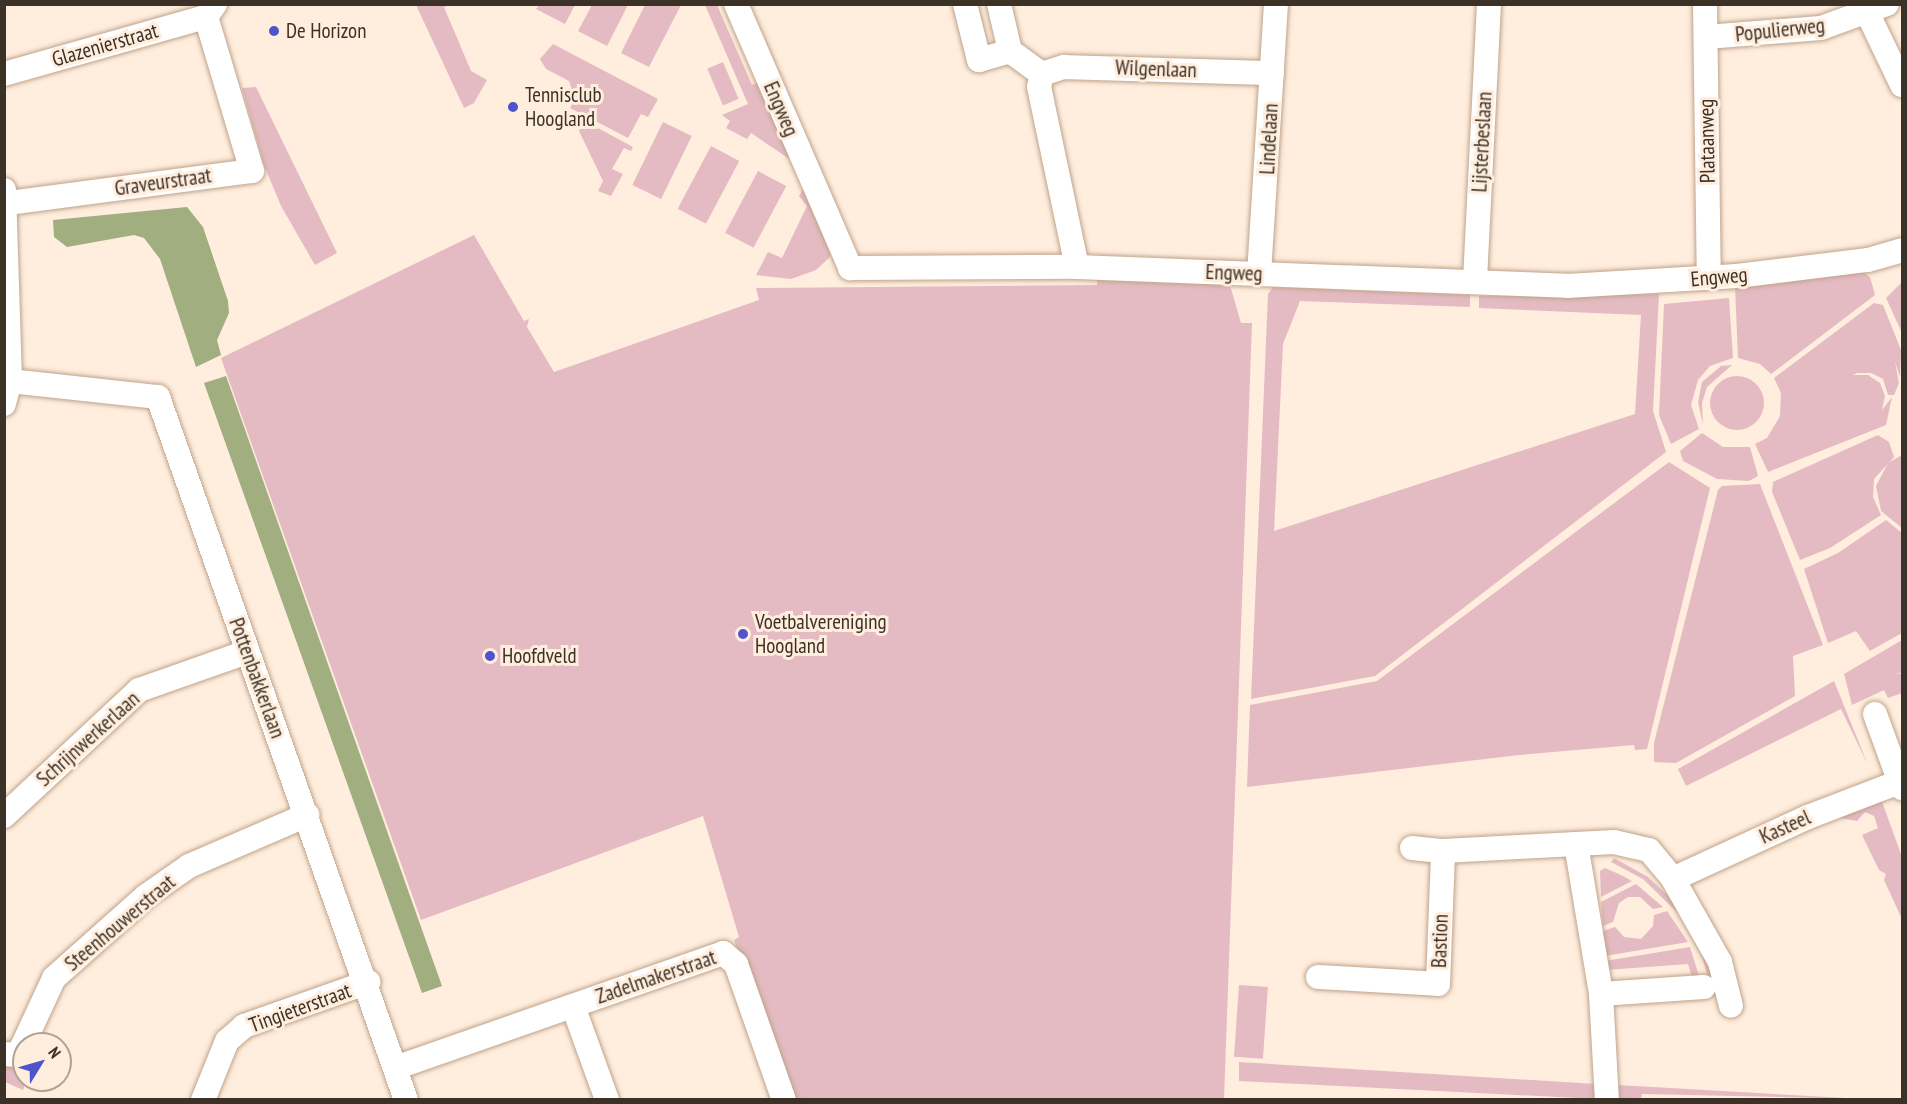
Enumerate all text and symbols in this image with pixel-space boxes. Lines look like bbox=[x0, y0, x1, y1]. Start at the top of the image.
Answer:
street label: Populierweg bbox=[1734, 13, 1826, 47]
street label: Glazenierstraat bbox=[49, 18, 161, 72]
place label: De Horizon bbox=[286, 18, 366, 44]
marker: De Horizon bbox=[267, 24, 281, 38]
street label: Wilgenlaan bbox=[1115, 55, 1197, 83]
street label: Engweg bbox=[758, 78, 804, 140]
place label: Tennisclub Hoogland bbox=[525, 82, 602, 132]
street label: Lijsterbeslaan bbox=[1467, 91, 1497, 193]
street label: Plataanweg bbox=[1694, 99, 1720, 183]
marker: Tennisclub Hoogland bbox=[506, 100, 520, 114]
street label: Lindelaan bbox=[1255, 103, 1283, 175]
street label: Graveurstraat bbox=[113, 163, 213, 201]
street label: Engweg bbox=[1205, 259, 1263, 287]
street label: Engweg bbox=[1689, 262, 1749, 292]
place label: Voetbalvereniging Hoogland bbox=[755, 609, 887, 659]
street label: Pottenbakkerlaan bbox=[224, 614, 290, 742]
marker: Voetbalvereniging Hoogland bbox=[736, 627, 750, 641]
place label: Hoofdveld bbox=[502, 643, 576, 669]
marker: Hoofdveld bbox=[483, 649, 497, 663]
street label: Schrijnwerkerlaan bbox=[31, 686, 145, 792]
street label: Kasteel bbox=[1756, 805, 1814, 849]
street label: Steenhouwerstraat bbox=[60, 870, 180, 976]
street label: Bastion bbox=[1426, 914, 1454, 968]
street label: Zadelmakerstraat bbox=[593, 945, 719, 1009]
street label: Tingieterstraat bbox=[246, 978, 354, 1038]
north arrow bbox=[12, 1032, 72, 1092]
text: N bbox=[44, 1043, 65, 1062]

